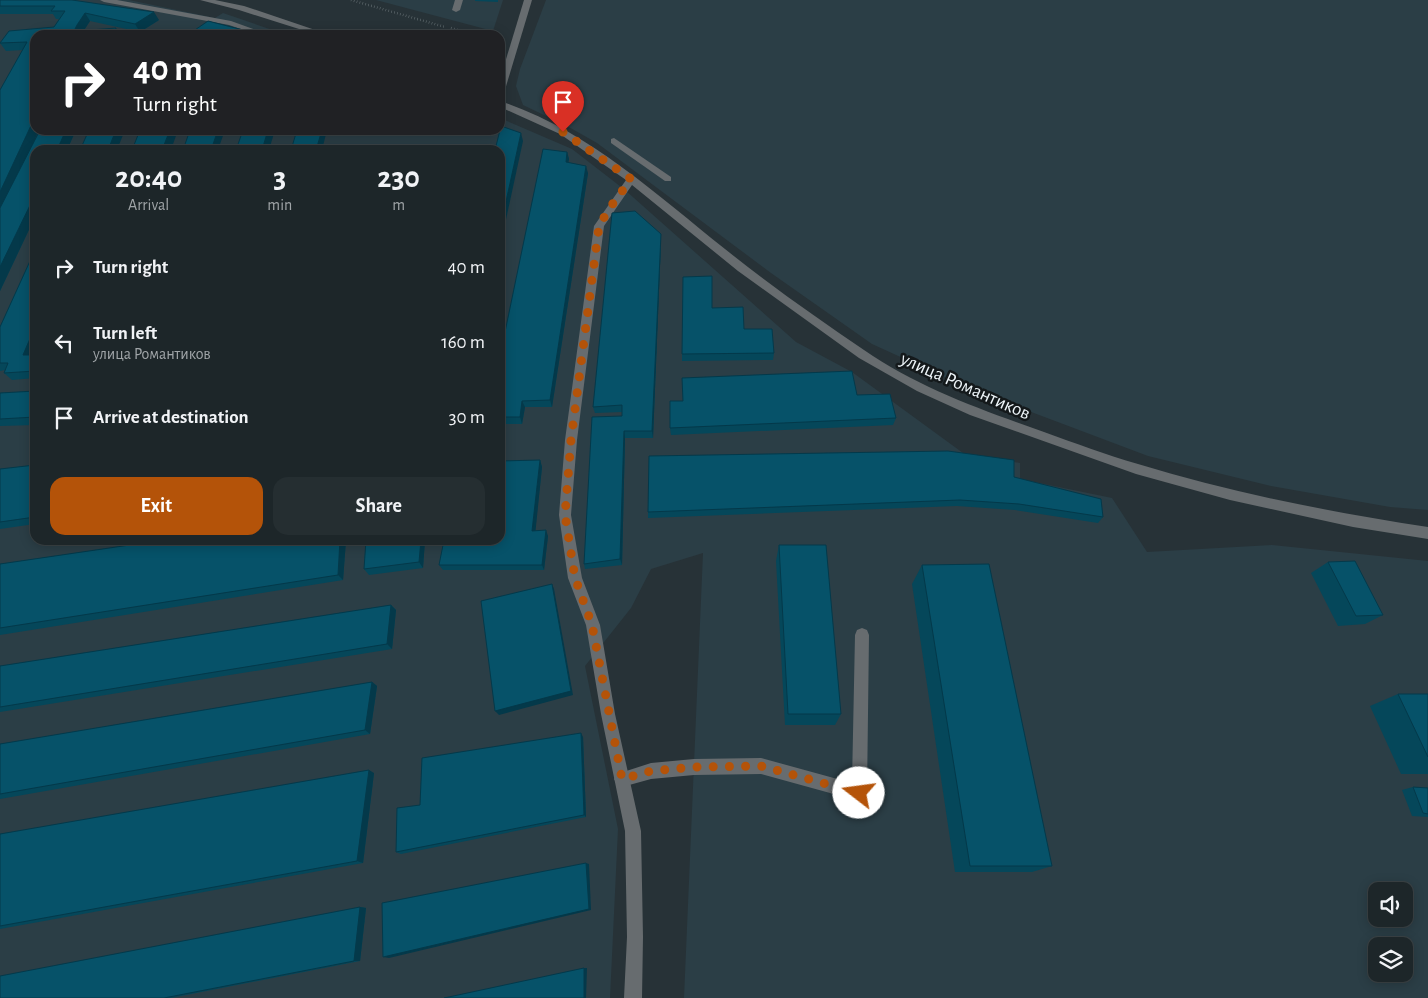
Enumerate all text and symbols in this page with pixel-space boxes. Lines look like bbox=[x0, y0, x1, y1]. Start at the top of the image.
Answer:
icon: right bbox=[50, 50, 115, 115]
text: 40 m bbox=[133, 52, 202, 87]
pin bbox=[542, 81, 584, 132]
icon: arrive bbox=[549, 88, 577, 116]
text: Turn right bbox=[133, 93, 217, 115]
text: 20:40 bbox=[115, 163, 182, 193]
text: 3 bbox=[273, 163, 286, 193]
text: 230 bbox=[377, 163, 420, 193]
text: Arrival bbox=[128, 197, 169, 213]
text: min bbox=[267, 197, 292, 213]
text: m bbox=[392, 197, 405, 213]
icon: right bbox=[50, 254, 78, 282]
text: Turn right bbox=[93, 258, 168, 277]
text: 40 m bbox=[447, 258, 485, 277]
text: Turn left bbox=[93, 324, 157, 343]
icon: left bbox=[50, 329, 78, 357]
text: 160 m bbox=[441, 333, 485, 352]
text: улица Романтиков bbox=[93, 346, 211, 362]
street label: улица Романтиков bbox=[897, 349, 1033, 424]
icon: arrive bbox=[50, 404, 78, 432]
text: Arrive at destination bbox=[93, 408, 249, 427]
text: 30 m bbox=[449, 408, 485, 427]
button: Exit bbox=[50, 477, 263, 535]
button: Share bbox=[273, 477, 485, 535]
position arrow bbox=[832, 766, 884, 818]
map controls bbox=[1368, 882, 1413, 982]
button: sound bbox=[1368, 882, 1413, 927]
button: layers bbox=[1368, 937, 1413, 982]

